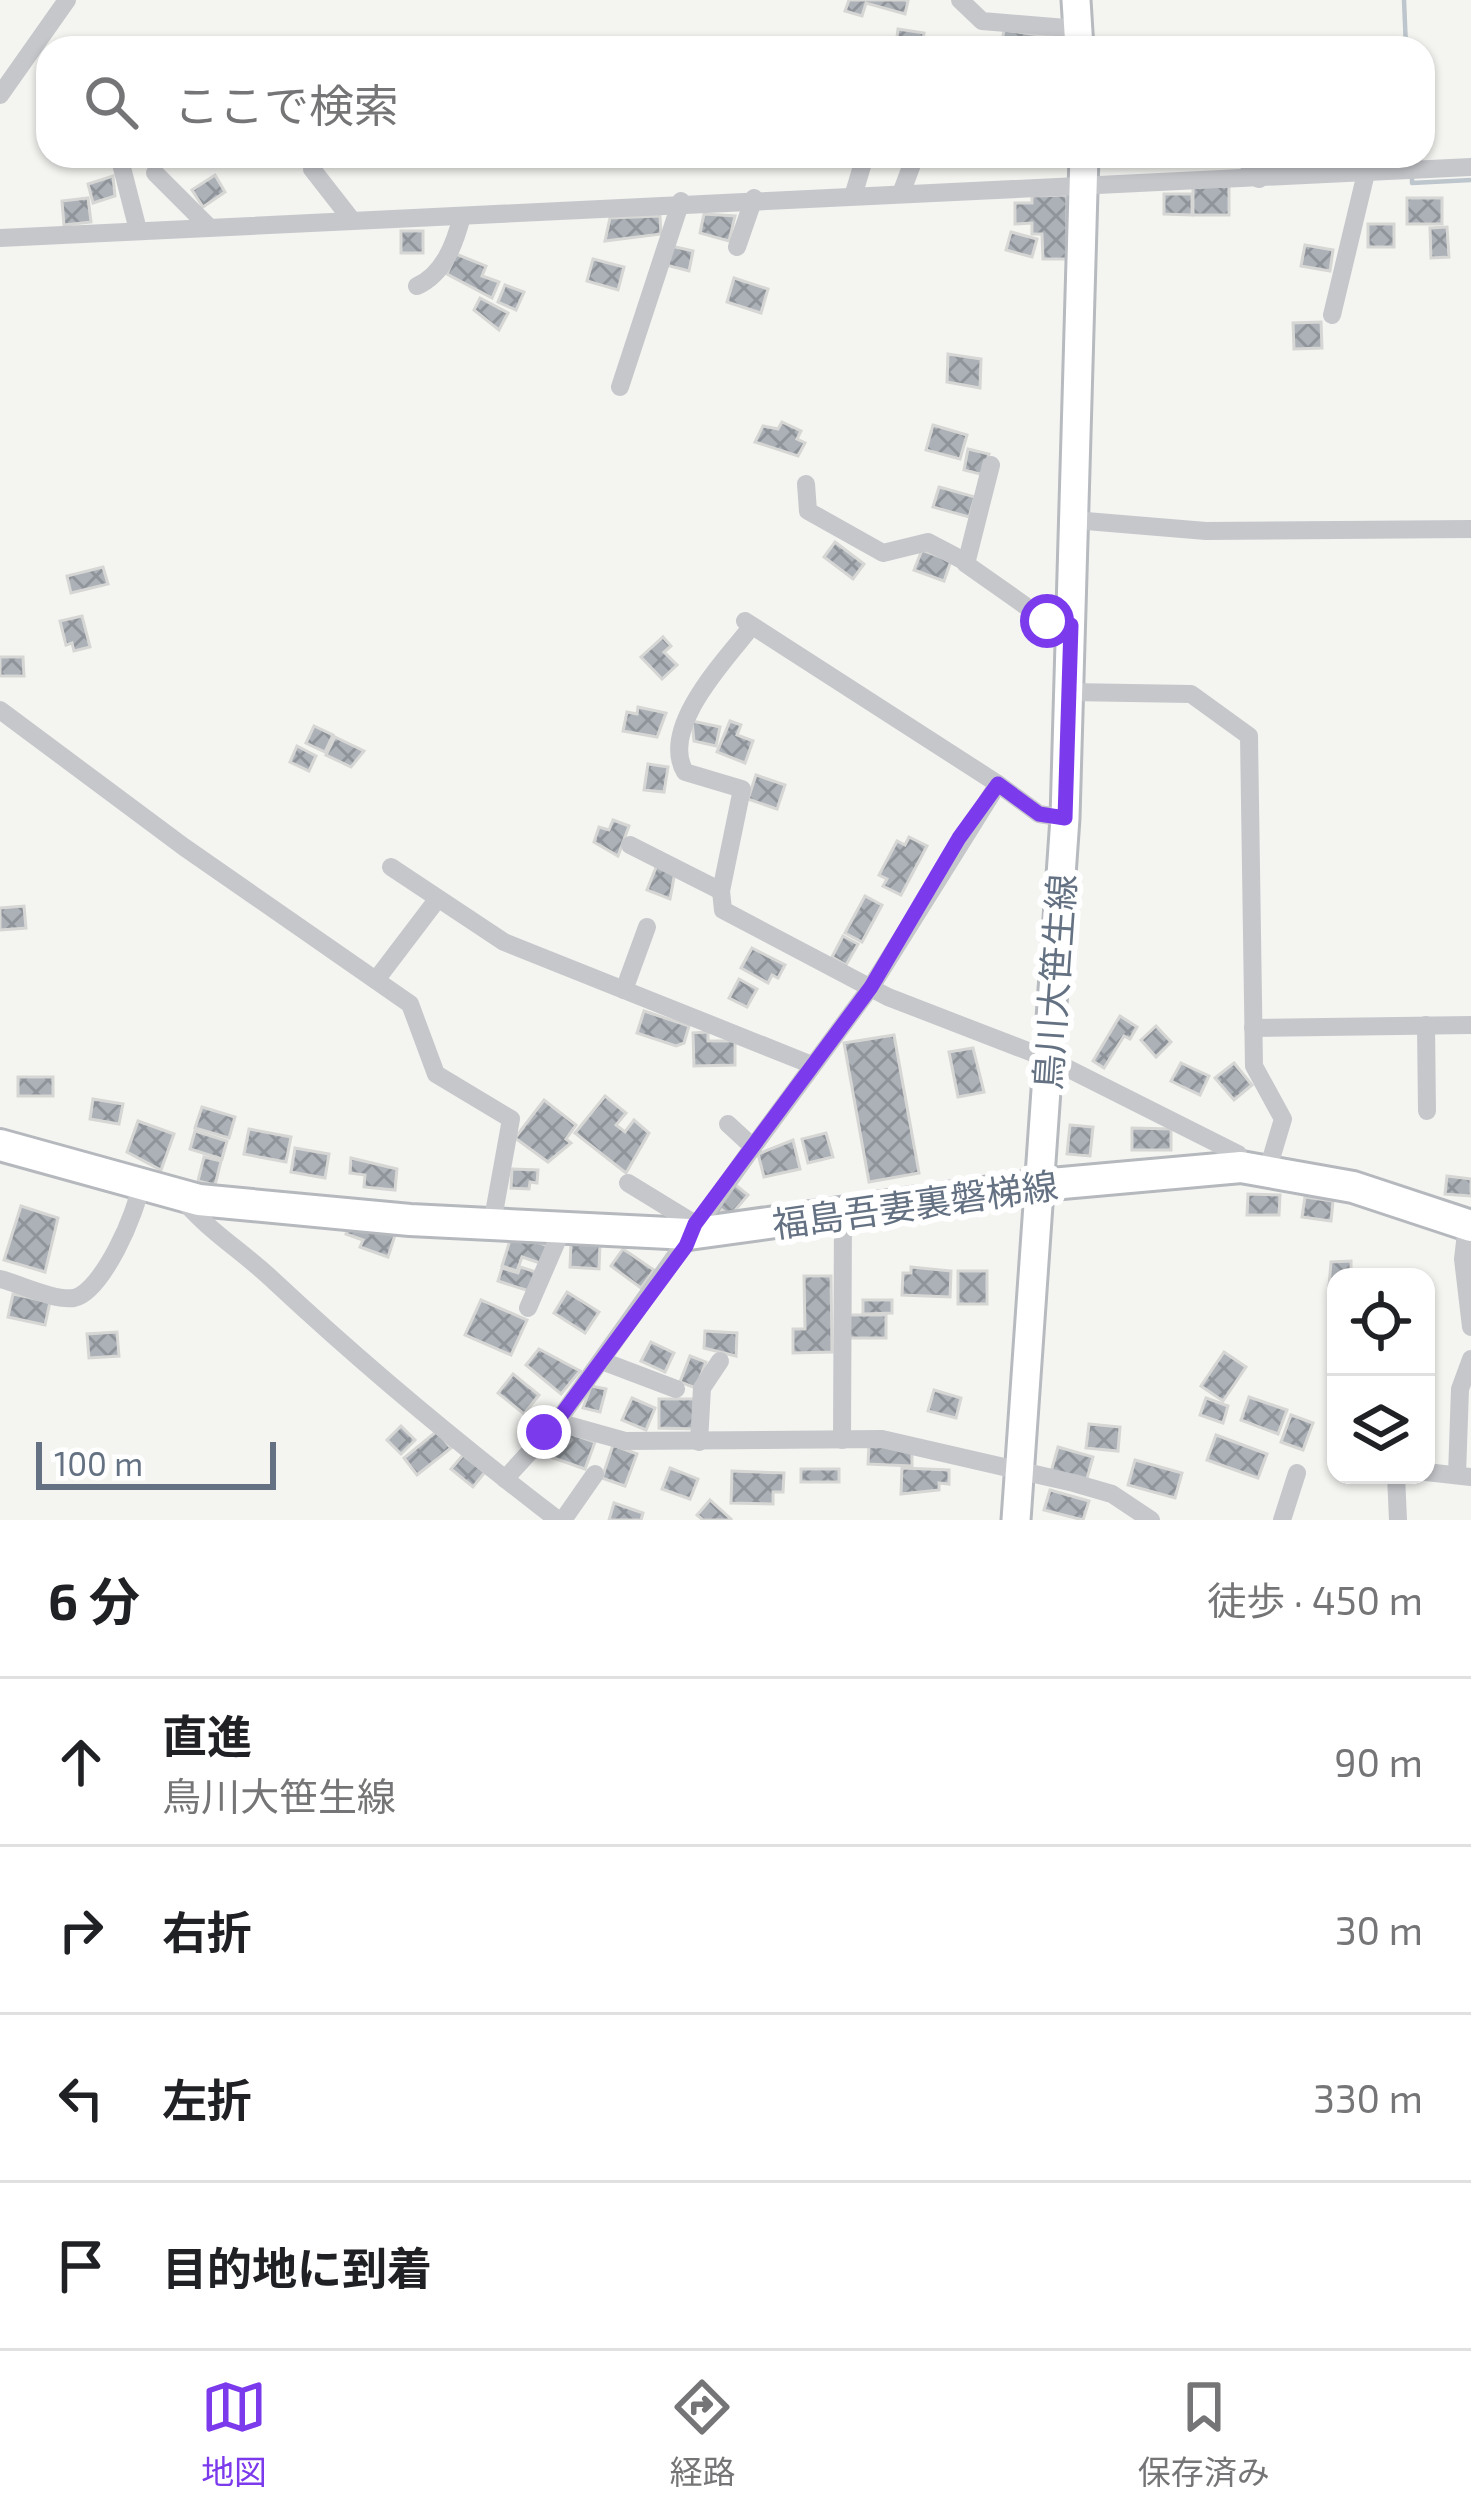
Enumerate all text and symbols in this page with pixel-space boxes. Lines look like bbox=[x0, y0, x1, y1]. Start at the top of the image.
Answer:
search box bbox=[36, 36, 1435, 168]
icon: search bbox=[78, 69, 144, 135]
text: ここで検索 bbox=[174, 77, 399, 131]
route start bbox=[1020, 594, 1074, 648]
street label: 鳥川大笹生線 bbox=[1025, 873, 1082, 1091]
street label: 福島吾妻裏磐梯線 bbox=[769, 1162, 1060, 1245]
map controls bbox=[1327, 1268, 1435, 1484]
button: locate bbox=[1327, 1268, 1435, 1376]
button: layers bbox=[1327, 1376, 1435, 1484]
route end bbox=[517, 1405, 571, 1459]
scale bar bbox=[36, 1436, 276, 1489]
text: 100 m bbox=[54, 1443, 143, 1483]
text: 6 分 bbox=[48, 1569, 140, 1630]
text: 徒歩 · 450 m bbox=[1207, 1576, 1423, 1623]
text: 直進 bbox=[162, 1708, 252, 1762]
icon: ahead bbox=[48, 1729, 114, 1795]
text: 90 m bbox=[1334, 1738, 1423, 1785]
text: 鳥川大笹生線 bbox=[162, 1772, 396, 1819]
icon: right bbox=[48, 1897, 114, 1963]
text: 右折 bbox=[162, 1904, 252, 1958]
text: 30 m bbox=[1335, 1906, 1423, 1953]
icon: left bbox=[48, 2065, 114, 2131]
text: 左折 bbox=[162, 2072, 252, 2126]
text: 330 m bbox=[1313, 2074, 1423, 2121]
icon: arrive bbox=[48, 2233, 114, 2299]
text: 目的地に到着 bbox=[162, 2240, 432, 2294]
tab: 地図 bbox=[201, 2374, 267, 2494]
tab: 経路 bbox=[669, 2374, 735, 2494]
tab: 保存済み bbox=[1138, 2374, 1270, 2494]

